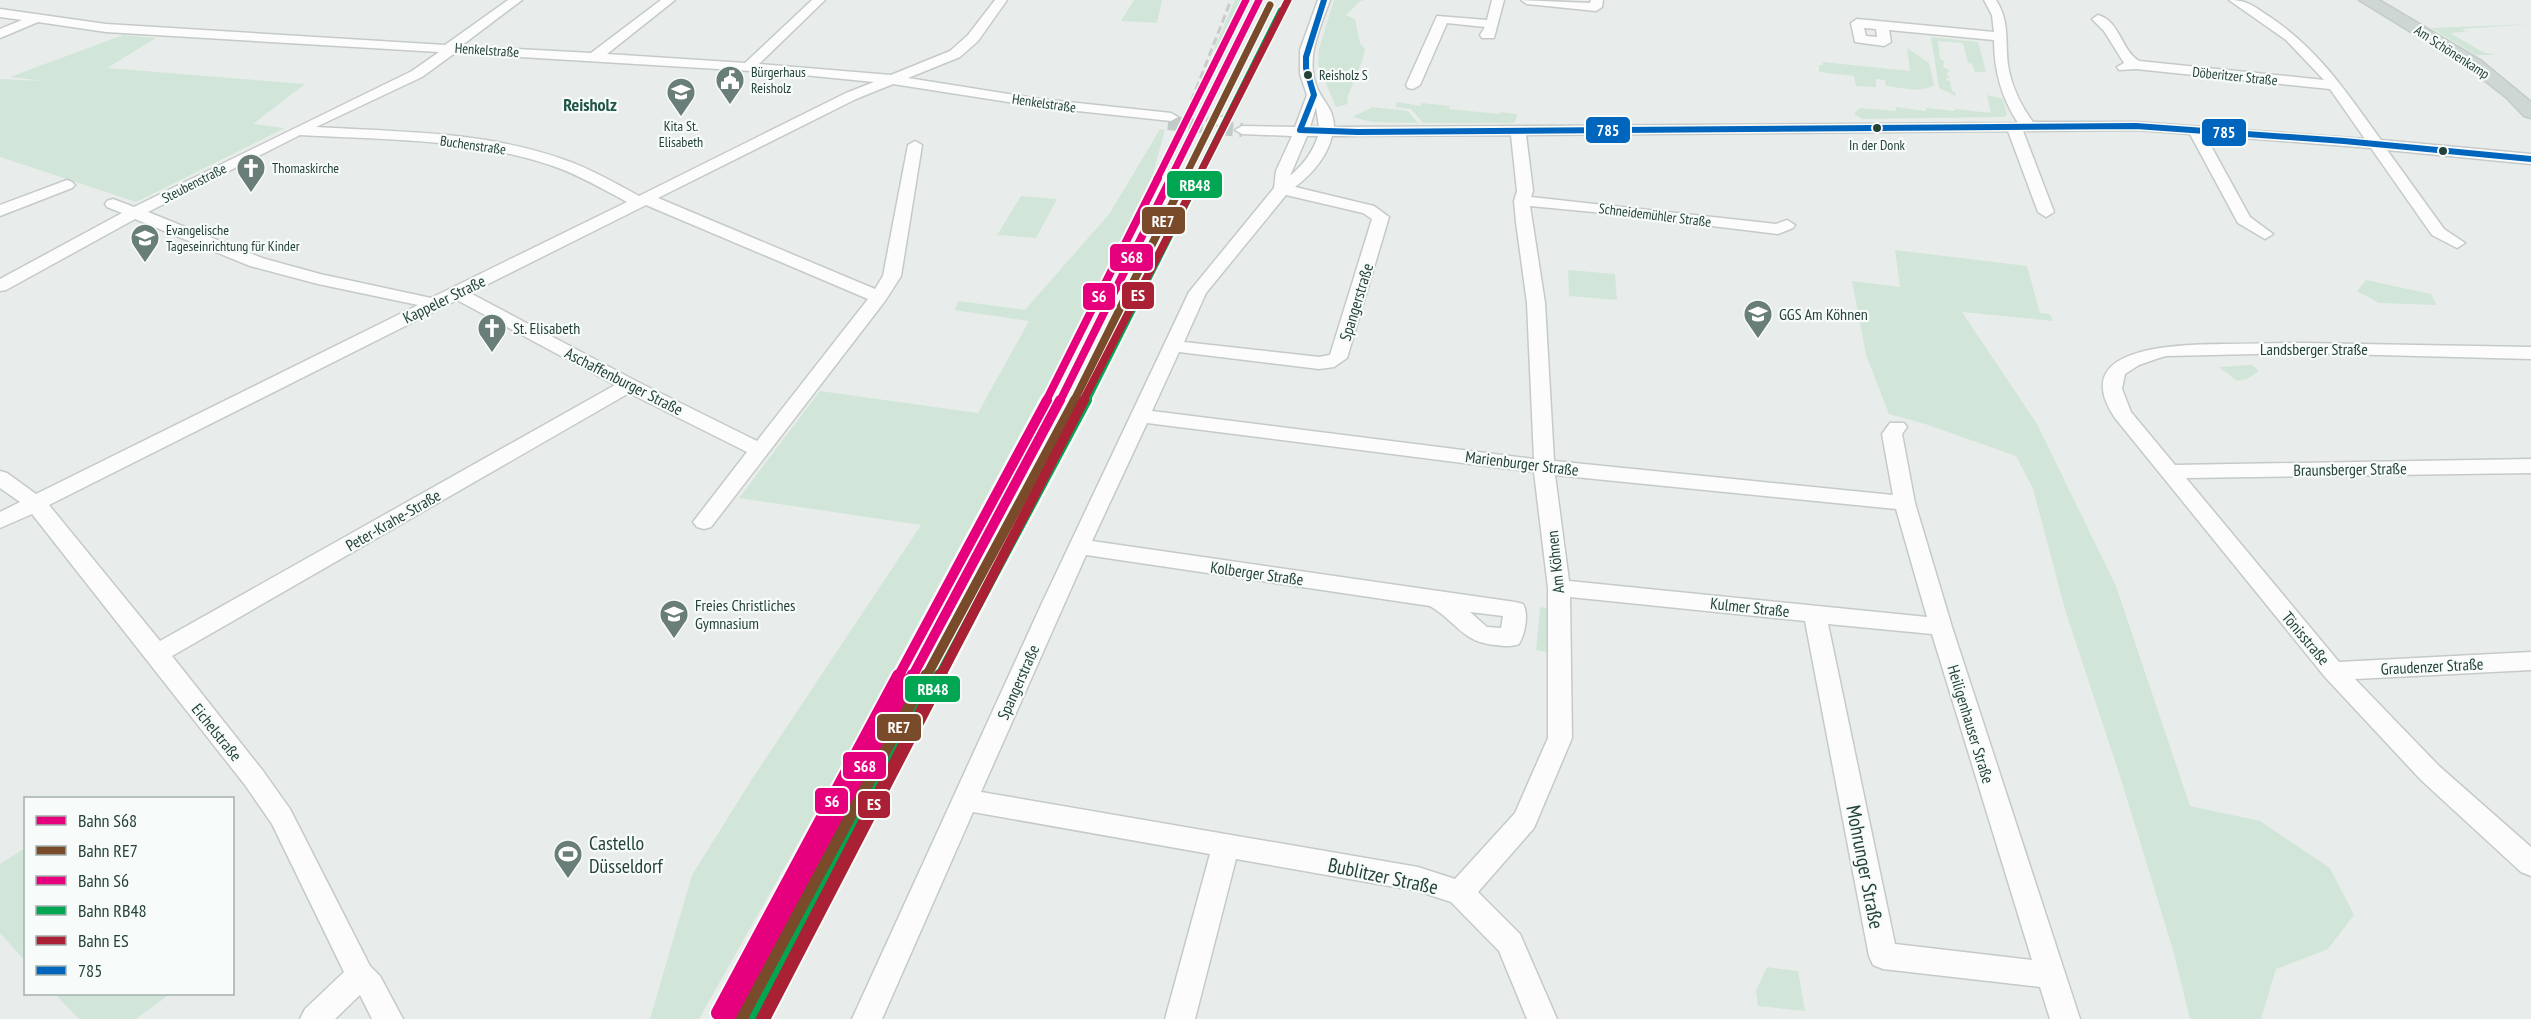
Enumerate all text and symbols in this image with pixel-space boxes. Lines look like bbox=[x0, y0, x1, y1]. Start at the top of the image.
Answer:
street label: Am Schönenkamp bbox=[2411, 21, 2493, 83]
street label: Henkelstraße bbox=[454, 39, 520, 61]
place label: Bürgerhaus Reisholz bbox=[751, 63, 806, 97]
street label: Döberitzer Straße bbox=[2192, 63, 2279, 89]
public building icon: Bürgerhaus Reisholz bbox=[714, 64, 746, 106]
place label: Reisholz S bbox=[1319, 66, 1368, 84]
marker: Reisholz S bbox=[1302, 69, 1314, 81]
school or university icon: Kita St. Elisabeth bbox=[665, 76, 697, 118]
street label: Henkelstraße bbox=[1011, 90, 1077, 116]
district label: Reisholz bbox=[563, 93, 617, 116]
line badge: 785 bbox=[1585, 116, 1631, 144]
place label: Kita St. Elisabeth bbox=[659, 117, 703, 151]
line badge: 785 bbox=[2201, 118, 2247, 147]
text: 785 bbox=[1597, 120, 1619, 140]
marker: In der Donk bbox=[1871, 122, 1883, 134]
text: 785 bbox=[2213, 122, 2235, 142]
street label: Buchenstraße bbox=[439, 131, 507, 159]
place label: In der Donk bbox=[1849, 136, 1906, 154]
unlabelled marker bbox=[2437, 145, 2449, 157]
church icon: Thomaskirche bbox=[235, 152, 267, 194]
street label: Steubenstraße bbox=[159, 159, 230, 207]
place label: Thomaskirche bbox=[272, 159, 339, 177]
line badge: RB48 bbox=[1166, 170, 1223, 199]
text: RB48 bbox=[1179, 175, 1211, 195]
street label: Schneidemühler Straße bbox=[1598, 199, 1712, 231]
line badge: RE7 bbox=[1141, 206, 1186, 235]
text: RE7 bbox=[1152, 211, 1174, 231]
place label: Evangelische Tageseinrichtung für Kinder bbox=[166, 221, 300, 255]
school or university icon: Evangelische Tageseinrichtung für Kinder bbox=[129, 222, 161, 264]
line badge: S68 bbox=[1109, 243, 1154, 272]
text: S68 bbox=[1121, 247, 1143, 267]
street label: Spangerstraße bbox=[1335, 261, 1377, 343]
street label: Kappeler Straße bbox=[400, 270, 488, 328]
line badge: ES bbox=[1121, 281, 1155, 310]
line badge: S6 bbox=[1082, 282, 1116, 311]
text: ES bbox=[1131, 285, 1145, 305]
text: S6 bbox=[1092, 286, 1107, 306]
school or university icon: GGS Am Köhnen bbox=[1742, 298, 1774, 340]
place label: GGS Am Köhnen bbox=[1779, 304, 1868, 324]
church icon: St. Elisabeth bbox=[476, 312, 508, 354]
place label: St. Elisabeth bbox=[513, 318, 580, 338]
street label: Landsberger Straße bbox=[2260, 339, 2368, 359]
street label: Aschaffenburger Straße bbox=[562, 343, 686, 419]
street label: Marienburger Straße bbox=[1464, 446, 1580, 480]
street label: Braunsberger Straße bbox=[2293, 458, 2407, 480]
street label: Peter-Krahe-Straße bbox=[342, 485, 444, 555]
street label: Am Köhnen bbox=[1542, 530, 1568, 594]
street label: Kolberger Straße bbox=[1209, 557, 1305, 589]
street label: Kulmer Straße bbox=[1709, 593, 1791, 621]
place label: Freies Christliches Gymnasium bbox=[695, 595, 795, 633]
school or university icon: Freies Christliches Gymnasium bbox=[658, 598, 690, 640]
street label: Tönisstraße bbox=[2278, 607, 2334, 669]
street label: Spangerstraße bbox=[993, 641, 1043, 723]
street label: Graudenzer Straße bbox=[2380, 653, 2484, 679]
street label: Heiligenhauser Straße bbox=[1943, 662, 1999, 786]
line badge: RB48 bbox=[904, 675, 961, 703]
text: RB48 bbox=[917, 679, 949, 699]
street label: Eichelstraße bbox=[188, 699, 246, 765]
line badge: RE7 bbox=[876, 713, 922, 742]
text: RE7 bbox=[888, 717, 910, 737]
line badge: S68 bbox=[842, 751, 887, 780]
text: S68 bbox=[854, 756, 876, 776]
line badge: S6 bbox=[814, 787, 849, 815]
line badge: ES bbox=[857, 790, 891, 819]
text: S6 bbox=[825, 791, 840, 811]
text: ES bbox=[867, 794, 881, 814]
legend bbox=[24, 797, 234, 995]
street label: Mohrunger Straße bbox=[1840, 803, 1890, 931]
text: Bahn S68 bbox=[78, 809, 137, 832]
place label: Castello Düsseldorf bbox=[589, 830, 663, 879]
sports icon: Castello Düsseldorf bbox=[552, 838, 584, 880]
text: Bahn RE7 bbox=[78, 839, 138, 862]
street label: Bublitzer Straße bbox=[1326, 852, 1440, 900]
text: Bahn S6 bbox=[78, 869, 129, 892]
text: Bahn RB48 bbox=[78, 899, 147, 922]
text: Bahn ES bbox=[78, 929, 129, 952]
text: 785 bbox=[78, 959, 102, 982]

